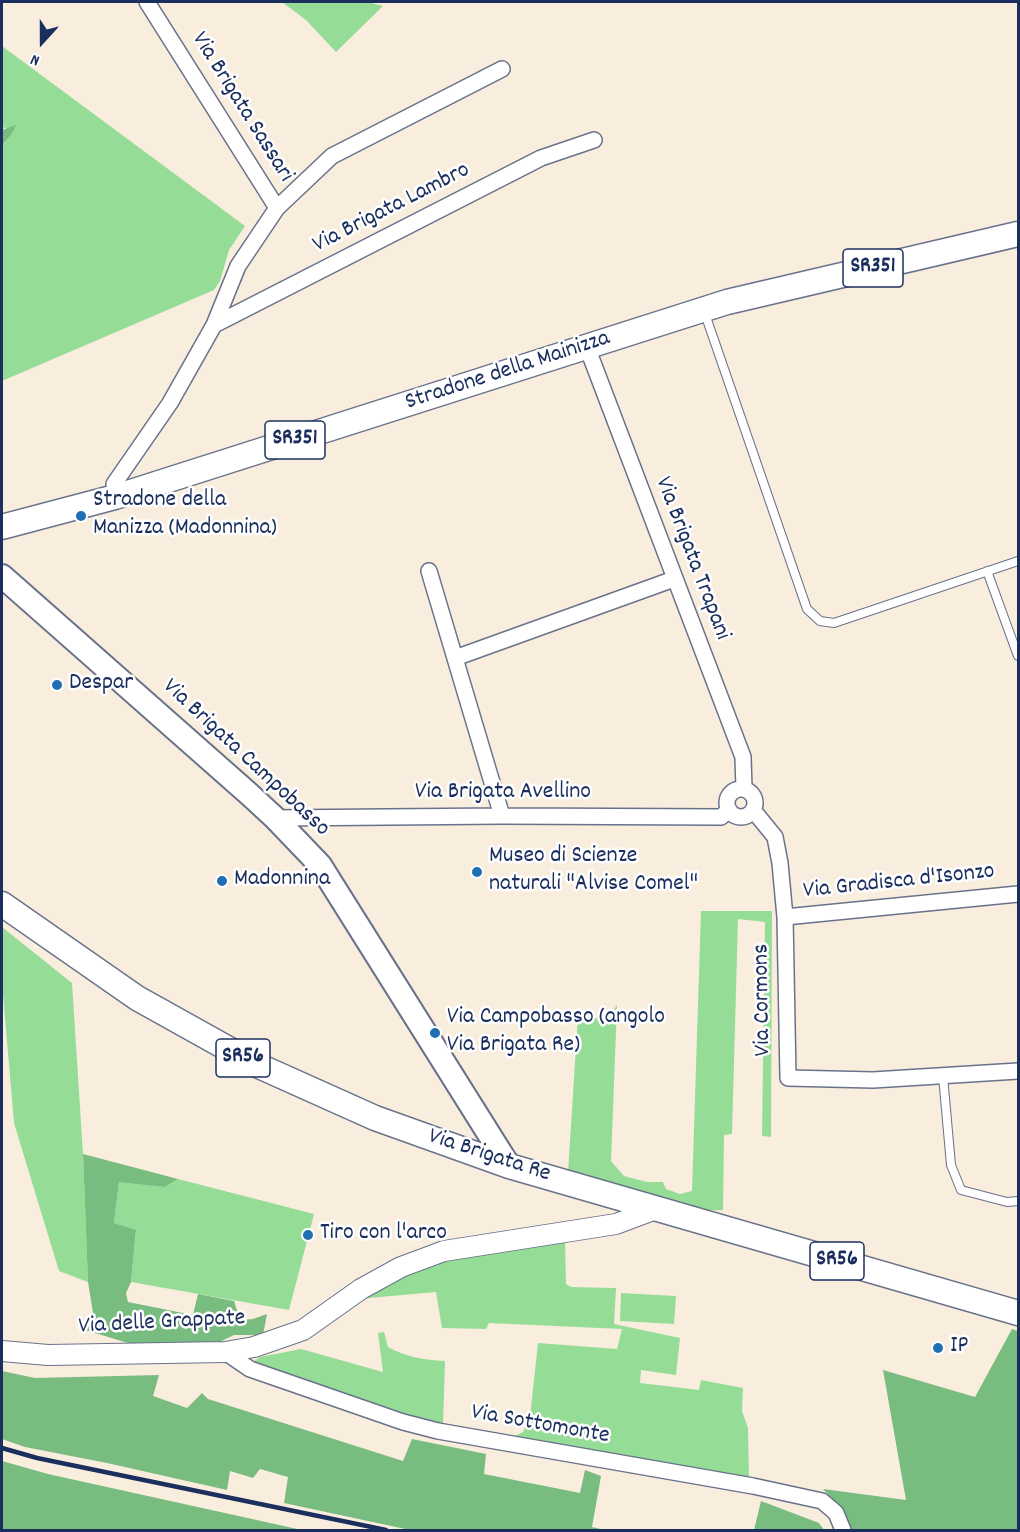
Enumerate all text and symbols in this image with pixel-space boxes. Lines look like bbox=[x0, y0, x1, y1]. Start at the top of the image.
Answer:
north arrow bbox=[12, 12, 72, 72]
street label: Via Brigata Sassari bbox=[183, 28, 299, 188]
text: N bbox=[28, 47, 43, 71]
street label: Via Brigata Lambro bbox=[309, 157, 475, 261]
road number: SR351 bbox=[843, 249, 903, 287]
street label: Stradone della Mainizza bbox=[402, 325, 614, 419]
road number: SR351 bbox=[265, 421, 325, 459]
street label: Via Brigata Trapani bbox=[647, 473, 735, 645]
place label: Stradone della Manizza (Madonnina) bbox=[93, 488, 277, 544]
marker: Stradone della Manizza (Madonnina) bbox=[74, 509, 88, 523]
place label: Despar bbox=[69, 671, 133, 699]
street label: Via Brigata Campobasso bbox=[155, 674, 335, 844]
marker: Despar bbox=[50, 678, 64, 692]
street label: Via Brigata Avellino bbox=[415, 780, 591, 808]
place label: Museo di Scienze naturali "Alvise Comel" bbox=[489, 844, 698, 900]
street label: Via Gradisca d'Isonzo bbox=[802, 859, 996, 907]
marker: Museo di Scienze naturali "Alvise Comel" bbox=[470, 865, 484, 879]
place label: Madonnina bbox=[234, 867, 330, 895]
marker: Madonnina bbox=[215, 874, 229, 888]
street label: Via Cormons bbox=[749, 944, 779, 1056]
place label: Via Campobasso (angolo Via Brigata Re) bbox=[447, 1005, 665, 1061]
marker: Via Campobasso (angolo Via Brigata Re) bbox=[428, 1026, 442, 1040]
road number: SR56 bbox=[216, 1039, 270, 1077]
street label: Via Brigata Re bbox=[424, 1124, 554, 1190]
place label: Tiro con l'arco bbox=[320, 1221, 447, 1249]
marker: Tiro con l'arco bbox=[301, 1228, 315, 1242]
road number: SR56 bbox=[810, 1242, 864, 1280]
street label: Via delle Grappate bbox=[78, 1305, 246, 1343]
place label: IP bbox=[950, 1334, 968, 1362]
marker: IP bbox=[931, 1341, 945, 1355]
street label: Via Sottomonte bbox=[469, 1400, 611, 1452]

